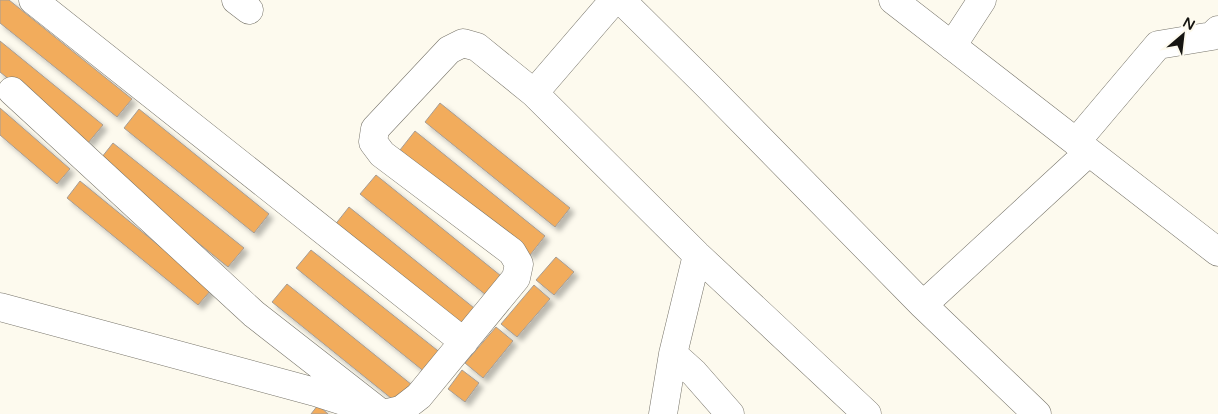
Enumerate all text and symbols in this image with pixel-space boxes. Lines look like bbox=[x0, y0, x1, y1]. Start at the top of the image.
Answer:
north arrow bbox=[1158, 10, 1208, 60]
text: N bbox=[1180, 14, 1198, 34]

